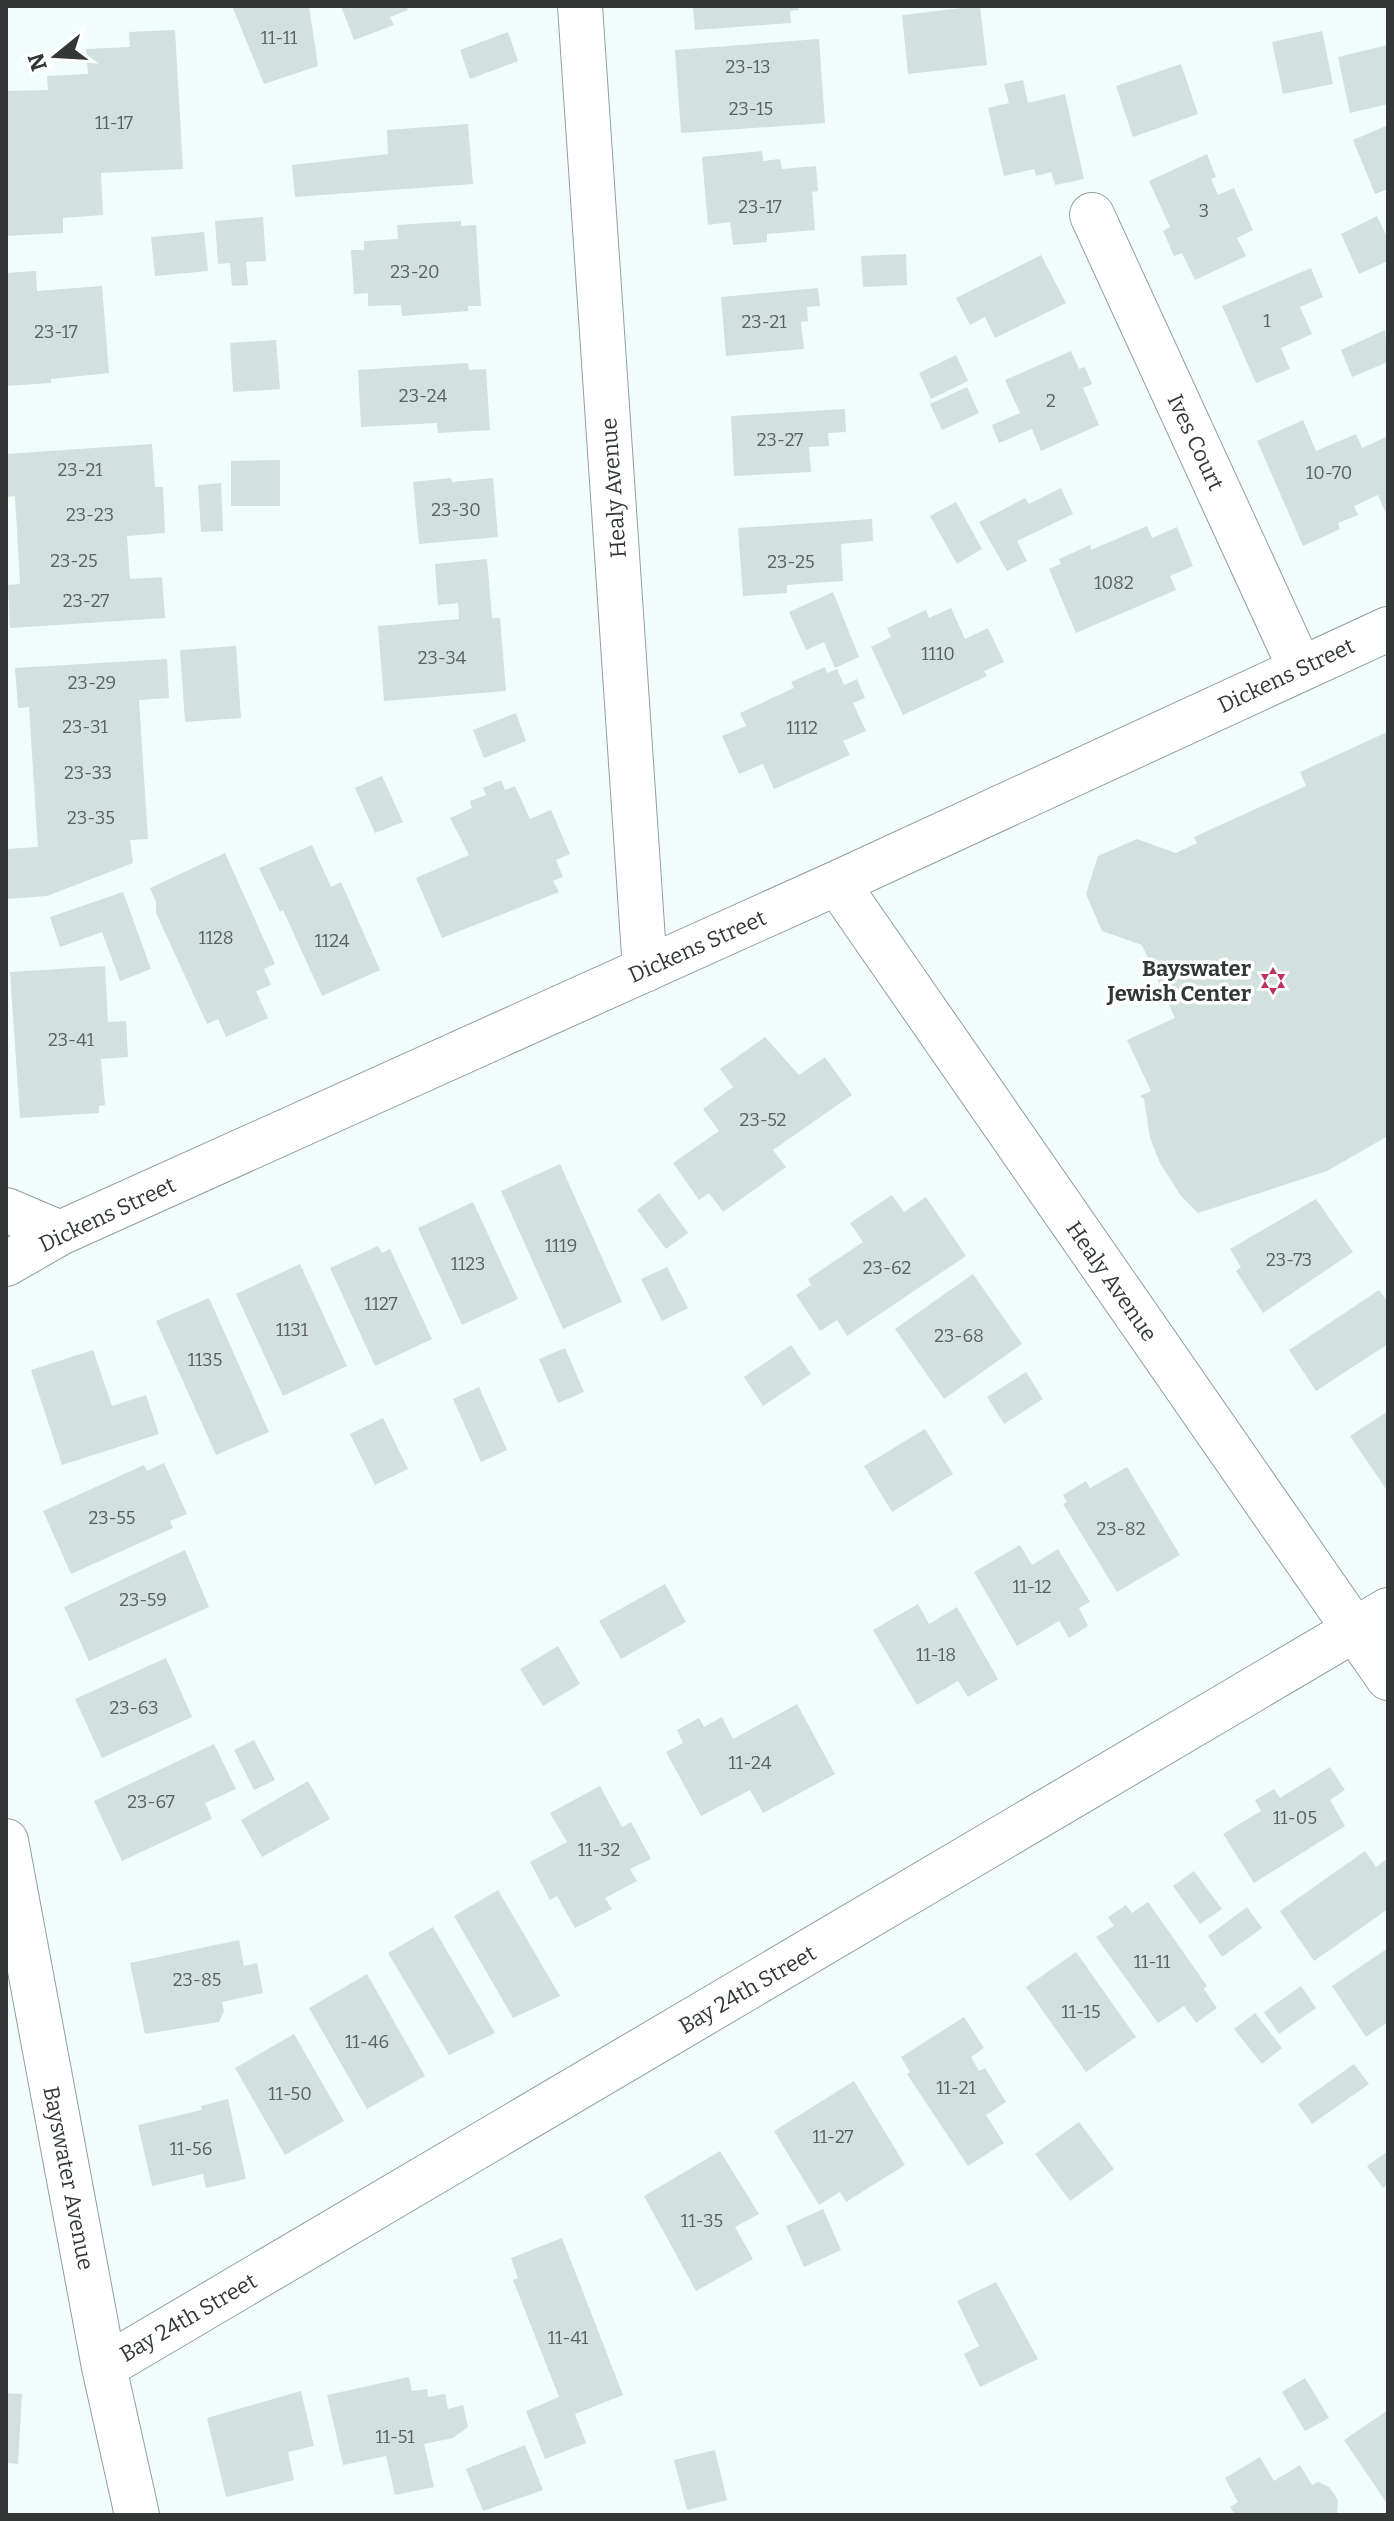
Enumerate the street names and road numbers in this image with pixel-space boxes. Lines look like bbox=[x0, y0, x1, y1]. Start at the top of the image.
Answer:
street label: Ives Court bbox=[1162, 390, 1230, 495]
street label: Healy Avenue bbox=[595, 417, 632, 559]
street label: Dickens Street bbox=[1214, 632, 1359, 719]
street label: Dickens Street bbox=[624, 904, 770, 989]
street label: Dickens Street bbox=[35, 1171, 180, 1258]
street label: Healy Avenue bbox=[1060, 1216, 1163, 1347]
street label: Bay 24th Street bbox=[674, 1939, 821, 2040]
street label: Bayswater Avenue bbox=[37, 2084, 100, 2272]
street label: Bay 24th Street bbox=[115, 2267, 262, 2368]

